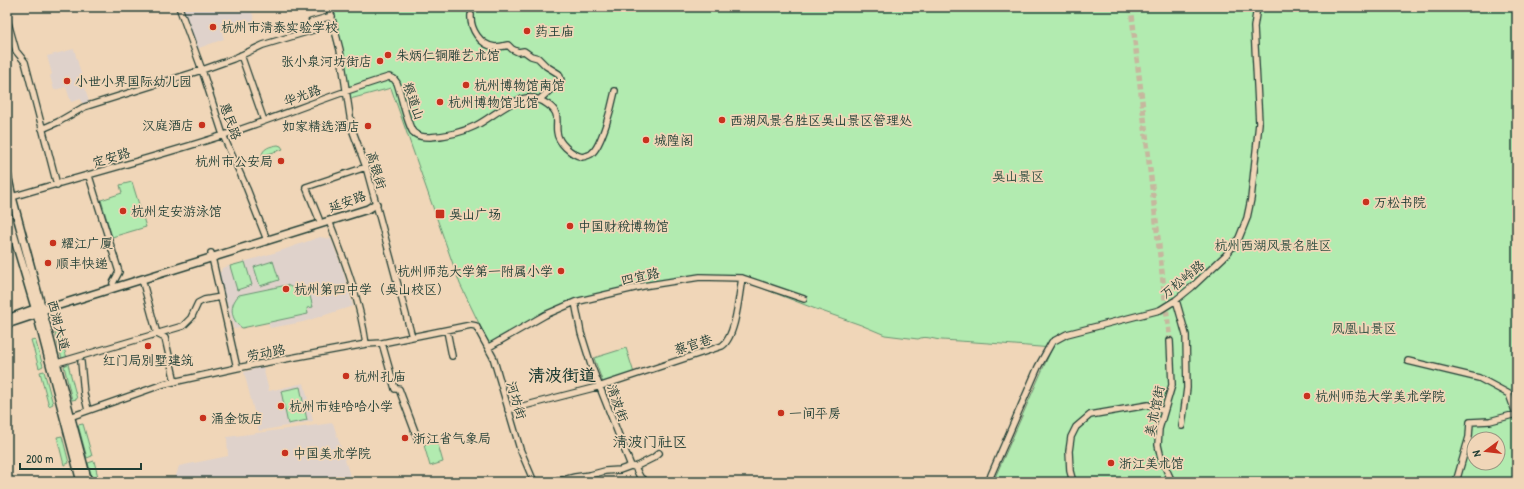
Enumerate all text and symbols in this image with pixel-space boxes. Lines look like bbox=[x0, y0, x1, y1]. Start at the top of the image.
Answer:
place label: 杭州市清泰实验学校 bbox=[221, 18, 338, 36]
marker: 杭州市清泰实验学校 bbox=[208, 22, 218, 32]
place label: 药王庙 bbox=[535, 22, 574, 40]
marker: 药王庙 bbox=[522, 26, 532, 36]
place label: 朱炳仁铜雕艺术馆 bbox=[396, 46, 500, 64]
marker: 朱炳仁铜雕艺术馆 bbox=[383, 50, 393, 60]
place label: 张小泉河坊街店 bbox=[281, 52, 372, 70]
marker: 张小泉河坊街店 bbox=[375, 56, 385, 66]
place label: 小世小界国际幼儿园 bbox=[75, 72, 192, 90]
marker: 小世小界国际幼儿园 bbox=[62, 76, 72, 86]
place label: 杭州博物馆南馆 bbox=[474, 76, 565, 94]
street label: 华光路 bbox=[281, 80, 323, 110]
street label: 粮道山 bbox=[399, 80, 429, 122]
marker: 杭州博物馆南馆 bbox=[461, 80, 471, 90]
place label: 杭州博物馆北馆 bbox=[448, 93, 539, 111]
marker: 杭州博物馆北馆 bbox=[435, 97, 445, 107]
street label: 惠民路 bbox=[216, 100, 246, 142]
place label: 西湖风景名胜区吴山景区管理处 bbox=[730, 111, 912, 129]
marker: 西湖风景名胜区吴山景区管理处 bbox=[717, 115, 727, 125]
place label: 汉庭酒店 bbox=[142, 116, 194, 134]
place label: 如家精选酒店 bbox=[282, 117, 360, 135]
marker: 汉庭酒店 bbox=[197, 120, 207, 130]
marker: 如家精选酒店 bbox=[363, 121, 373, 131]
place label: 城隍阁 bbox=[654, 131, 693, 149]
marker: 城隍阁 bbox=[641, 135, 651, 145]
street label: 定安路 bbox=[90, 143, 132, 171]
street label: 高银街 bbox=[363, 149, 391, 191]
place label: 杭州市公安局 bbox=[195, 152, 273, 170]
marker: 杭州市公安局 bbox=[276, 156, 286, 166]
park label: 吴山景区 bbox=[992, 167, 1044, 185]
street label: 延安路 bbox=[326, 186, 368, 216]
place label: 万松书院 bbox=[1374, 193, 1426, 211]
marker: 万松书院 bbox=[1361, 197, 1371, 207]
place label: 杭州定安游泳馆 bbox=[131, 202, 222, 220]
place label: 吴山广场 bbox=[449, 205, 501, 223]
marker: 杭州定安游泳馆 bbox=[118, 206, 128, 216]
marker: 吴山广场 bbox=[434, 208, 446, 220]
place label: 中国财税博物馆 bbox=[578, 217, 669, 235]
marker: 中国财税博物馆 bbox=[565, 221, 575, 231]
place label: 耀江广厦 bbox=[61, 234, 113, 252]
park label: 杭州西湖风景名胜区 bbox=[1214, 236, 1332, 254]
marker: 耀江广厦 bbox=[48, 238, 58, 248]
place label: 顺丰快递 bbox=[56, 254, 108, 272]
street label: 万松岭路 bbox=[1156, 256, 1208, 302]
marker: 顺丰快递 bbox=[43, 258, 53, 268]
place label: 杭州师范大学第一附属小学 bbox=[397, 262, 553, 280]
street label: 四宜路 bbox=[619, 263, 661, 289]
marker: 杭州师范大学第一附属小学 bbox=[556, 266, 566, 276]
place label: 杭州第四中学（吴山校区） bbox=[294, 280, 450, 298]
marker: 杭州第四中学（吴山校区） bbox=[281, 284, 291, 294]
street label: 西湖大道 bbox=[44, 298, 74, 352]
park label: 凤凰山景区 bbox=[1331, 319, 1397, 337]
street label: 蔡官巷 bbox=[672, 329, 714, 359]
street label: 劳动路 bbox=[245, 339, 287, 365]
marker: 红门局别墅建筑 bbox=[143, 341, 153, 351]
place label: 红门局别墅建筑 bbox=[102, 351, 194, 369]
district label: 清波街道 bbox=[528, 363, 596, 386]
place label: 杭州孔庙 bbox=[354, 367, 406, 385]
marker: 杭州孔庙 bbox=[341, 371, 351, 381]
street label: 河坊街 bbox=[503, 379, 531, 421]
street label: 清波街 bbox=[603, 382, 633, 424]
street label: 美术馆街 bbox=[1140, 384, 1168, 438]
place label: 杭州师范大学美术学院 bbox=[1315, 387, 1445, 405]
marker: 杭州师范大学美术学院 bbox=[1302, 391, 1312, 401]
place label: 杭州市娃哈哈小学 bbox=[289, 397, 393, 415]
marker: 杭州市娃哈哈小学 bbox=[276, 401, 286, 411]
place label: 一间平房 bbox=[789, 404, 841, 422]
marker: 一间平房 bbox=[776, 408, 786, 418]
place label: 涌金饭店 bbox=[211, 409, 263, 427]
marker: 涌金饭店 bbox=[198, 413, 208, 423]
place label: 浙江省气象局 bbox=[413, 429, 491, 447]
district label: 清波门社区 bbox=[612, 431, 688, 452]
north arrow bbox=[1466, 431, 1506, 471]
marker: 浙江省气象局 bbox=[400, 433, 410, 443]
place label: 中国美术学院 bbox=[293, 444, 371, 462]
scale bar bbox=[20, 445, 141, 471]
marker: 中国美术学院 bbox=[280, 448, 290, 458]
text: N bbox=[1469, 449, 1484, 458]
text: 200 m bbox=[26, 450, 53, 467]
place label: 浙江美术馆 bbox=[1119, 454, 1184, 472]
marker: 浙江美术馆 bbox=[1106, 458, 1116, 468]

